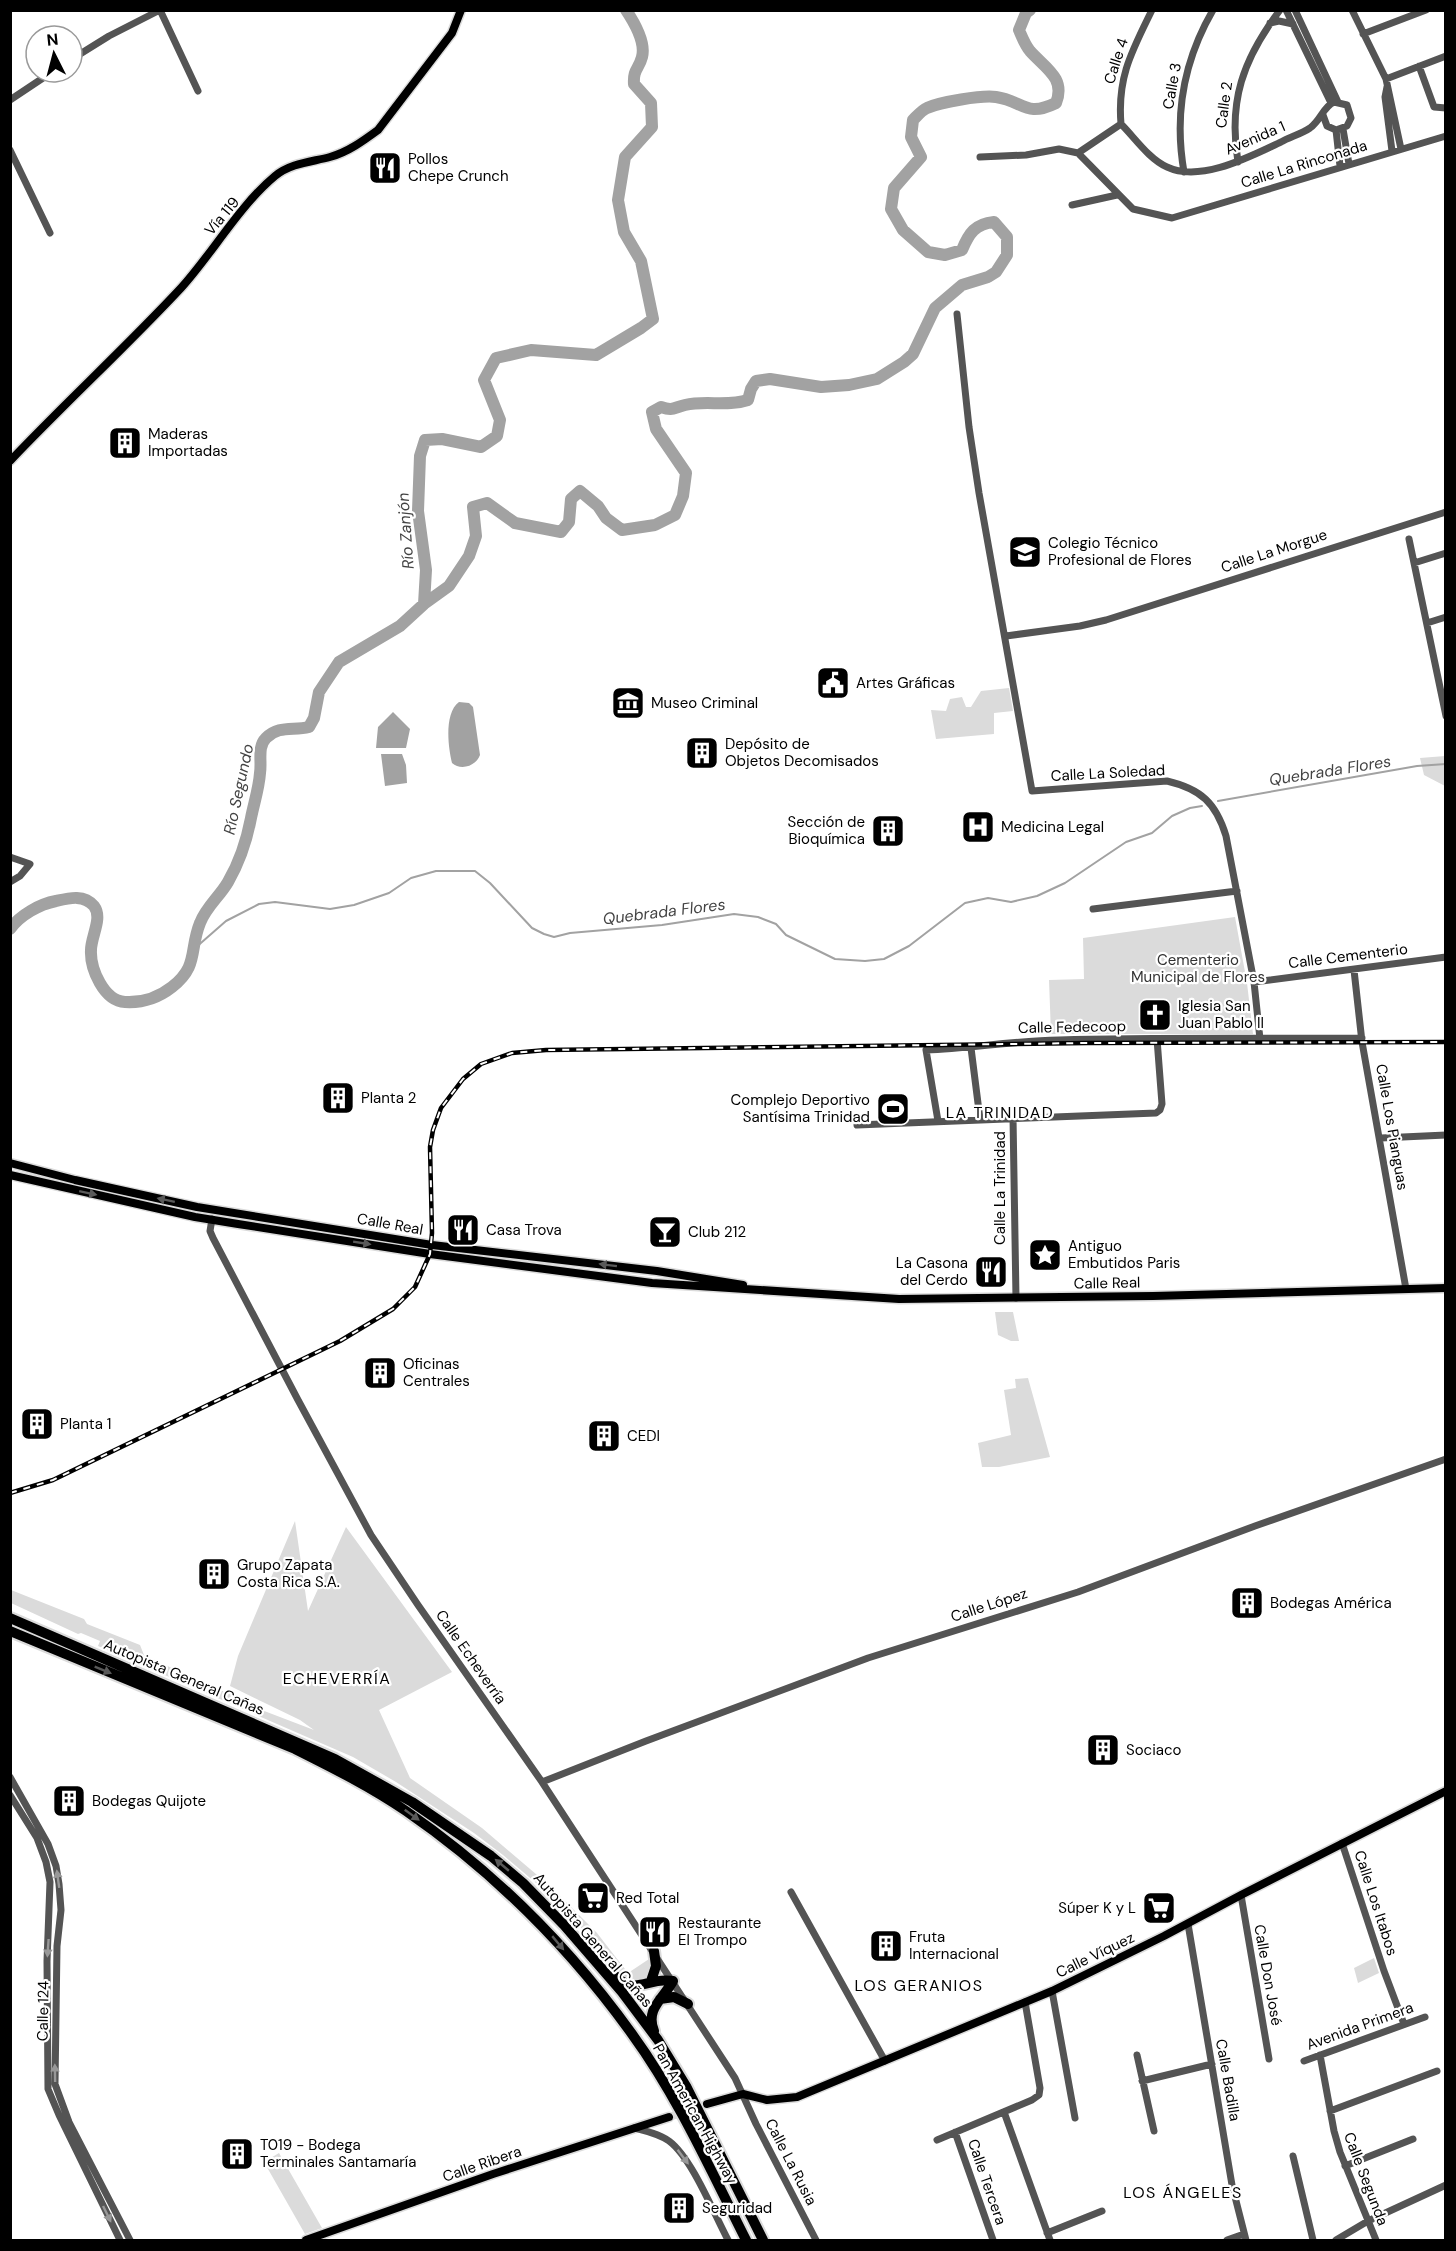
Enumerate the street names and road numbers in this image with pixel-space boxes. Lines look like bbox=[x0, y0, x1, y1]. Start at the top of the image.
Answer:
street label: Calle 4 bbox=[1099, 35, 1133, 87]
street label: Calle 3 bbox=[1158, 61, 1186, 111]
street label: Calle 2 bbox=[1211, 80, 1237, 130]
street label: Avenida 1 bbox=[1222, 116, 1288, 160]
street label: Calle La Rinconada bbox=[1238, 135, 1370, 193]
street label: Vía 119 bbox=[200, 193, 244, 239]
street label: Calle La Morgue bbox=[1218, 524, 1330, 578]
street label: Calle La Soledad bbox=[1050, 760, 1166, 786]
street label: Calle Cementerio bbox=[1287, 939, 1409, 973]
street label: Calle Fedecoop bbox=[1018, 1016, 1126, 1038]
street label: Calle Los Pianguas bbox=[1371, 1062, 1413, 1192]
street label: Calle La Trinidad bbox=[990, 1131, 1010, 1245]
street label: Calle Real bbox=[355, 1208, 425, 1240]
street label: Calle Real bbox=[1074, 1272, 1140, 1294]
street label: Calle López bbox=[948, 1583, 1030, 1627]
street label: Calle Echeverría bbox=[431, 1606, 511, 1708]
street label: Autopista General Cañas bbox=[101, 1634, 267, 1720]
street label: Calle Los Itabos bbox=[1350, 1848, 1402, 1958]
street label: Autopista General Cañas bbox=[529, 1868, 657, 2012]
street label: Calle Don José bbox=[1249, 1923, 1287, 2027]
street label: Calle Víquez bbox=[1052, 1927, 1138, 1983]
street label: Calle 124 bbox=[32, 1981, 54, 2041]
street label: Avenida Primera bbox=[1304, 1997, 1416, 2055]
street label: Calle Badilla bbox=[1211, 2037, 1245, 2123]
street label: Pan American Highway bbox=[648, 2040, 742, 2188]
street label: Calle La Rusia bbox=[761, 2115, 821, 2209]
street label: Calle Segunda bbox=[1339, 2129, 1393, 2229]
street label: Calle Tercera bbox=[963, 2136, 1011, 2228]
street label: Calle Ribera bbox=[440, 2141, 524, 2187]

